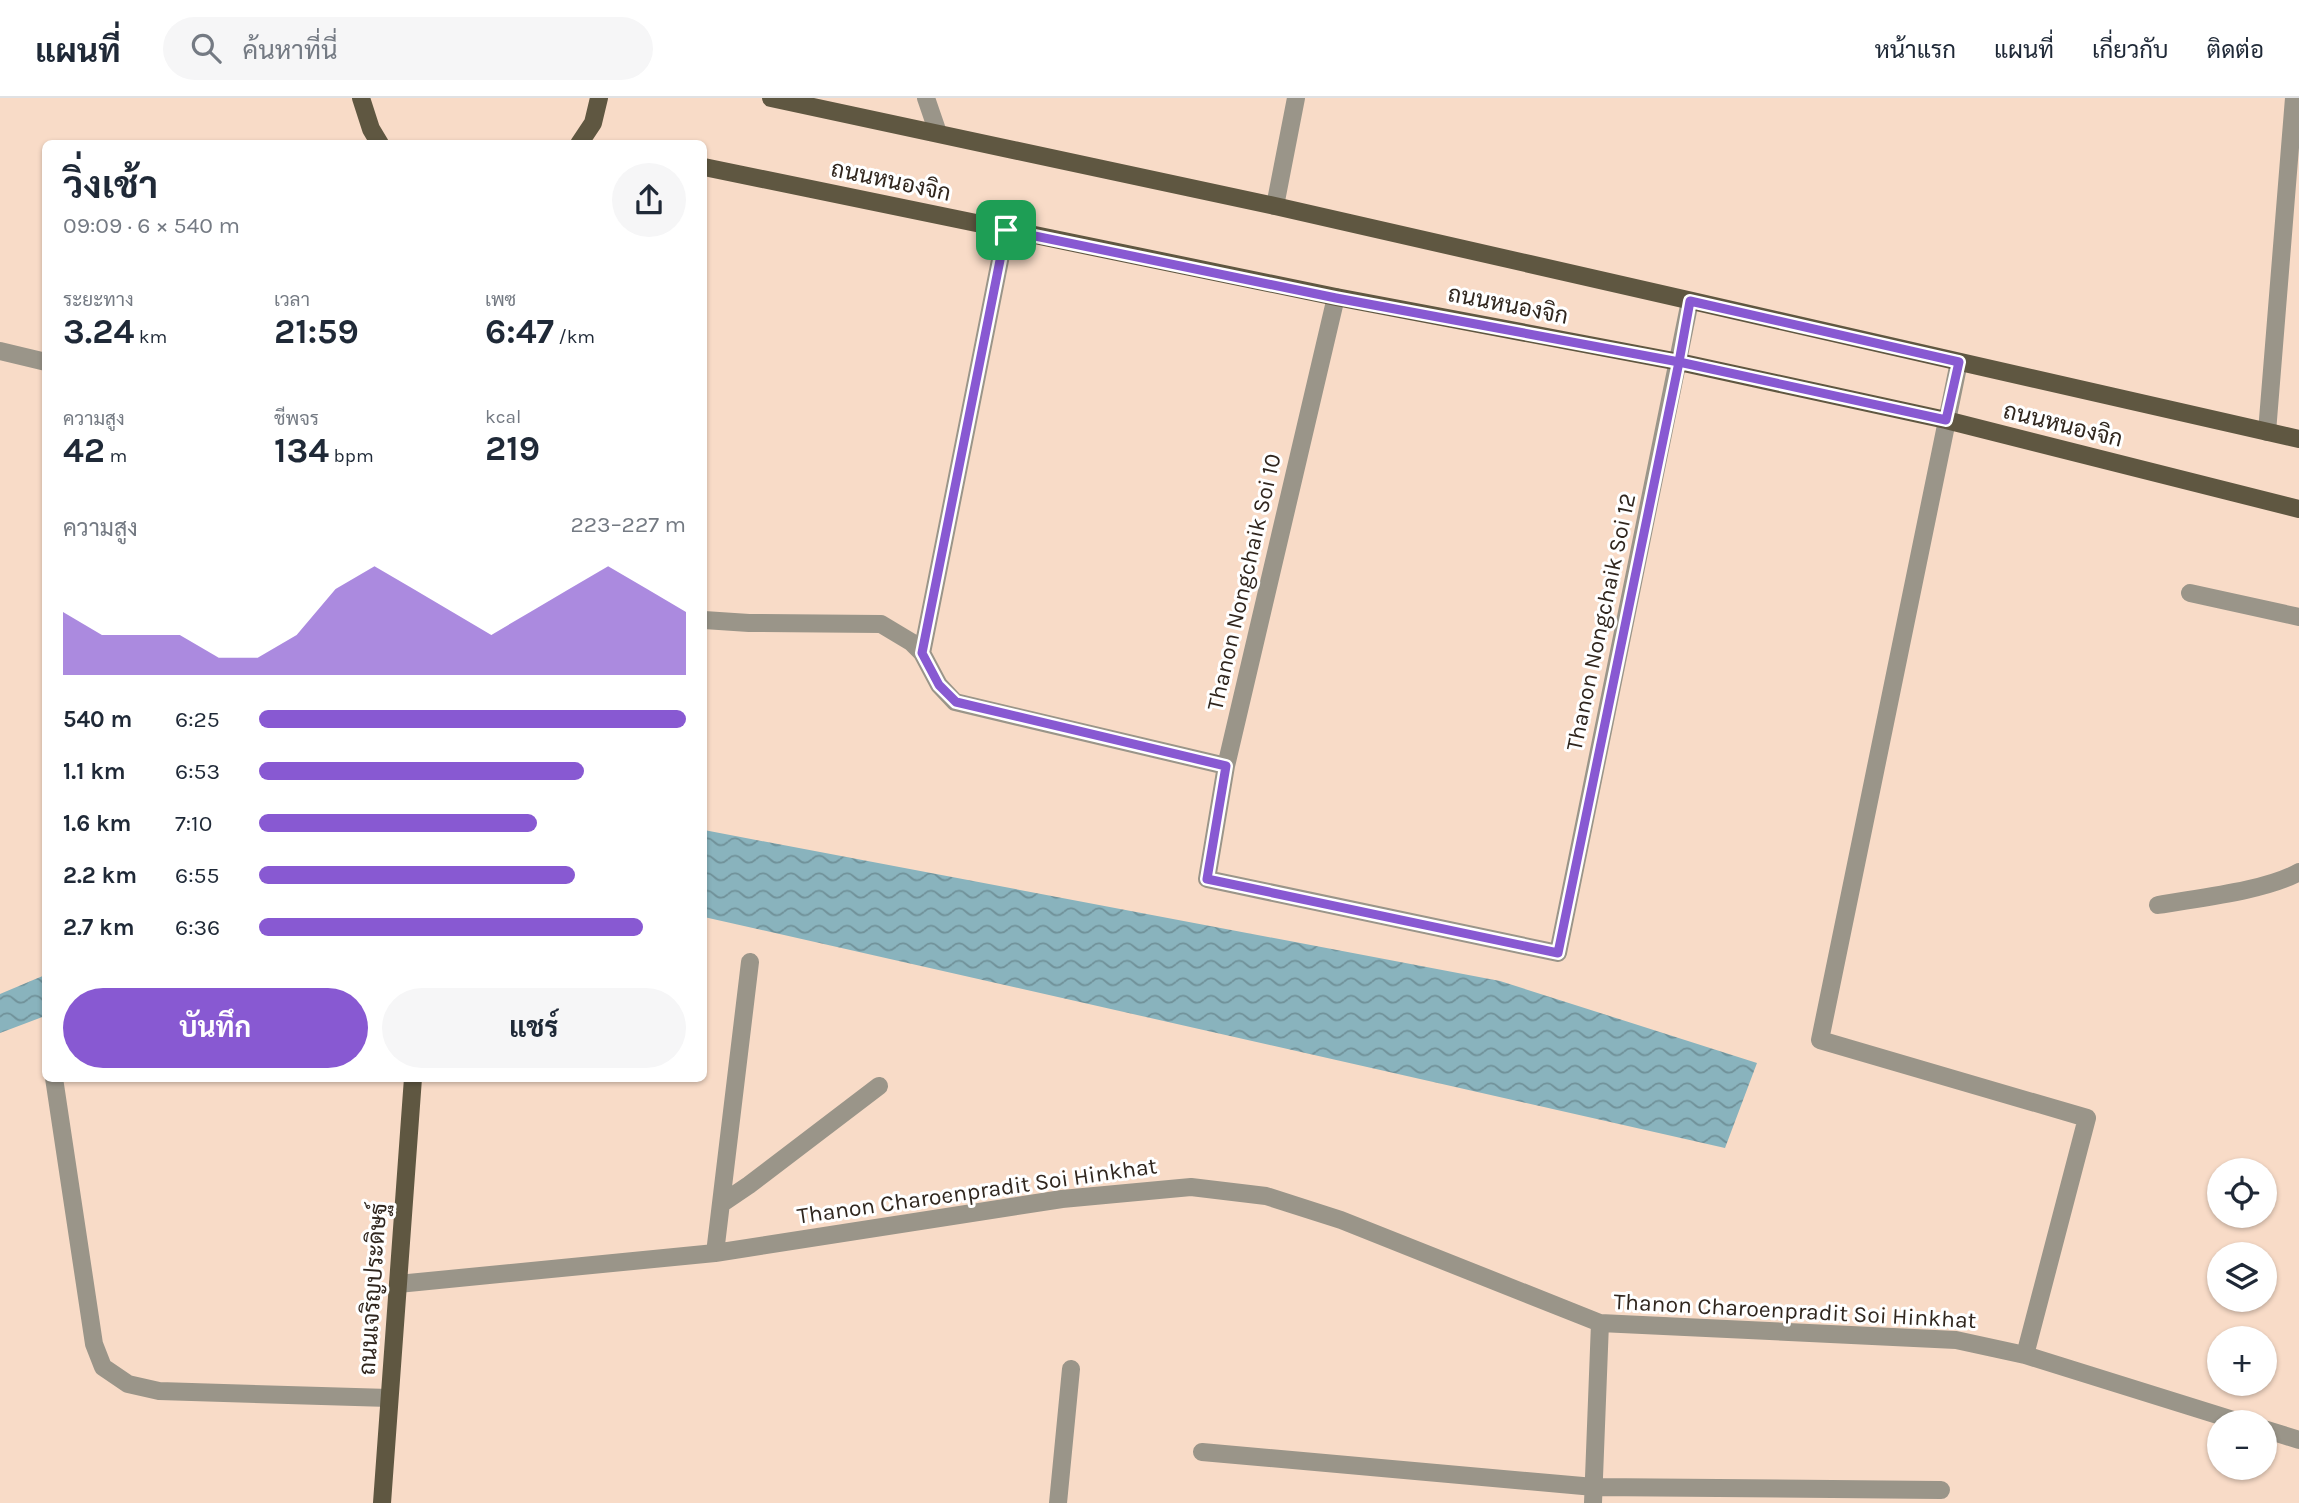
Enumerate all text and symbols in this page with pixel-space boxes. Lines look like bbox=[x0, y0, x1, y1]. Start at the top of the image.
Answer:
search box bbox=[163, 17, 653, 80]
icon: search bbox=[187, 29, 225, 67]
text: แผนที่ bbox=[35, 32, 121, 70]
text: ค้นหาที่นี่ bbox=[243, 35, 338, 66]
text: หน้าแรก bbox=[1875, 36, 1956, 64]
text: แผนที่ bbox=[1994, 36, 2054, 64]
text: เกี่ยวกับ bbox=[2092, 36, 2169, 64]
text: ติดต่อ bbox=[2207, 36, 2264, 64]
street label: ถนนหนองจิก bbox=[829, 154, 954, 207]
text: วิ่งเช้า bbox=[63, 163, 158, 208]
button: share bbox=[612, 163, 686, 237]
pin bbox=[976, 200, 1036, 260]
icon: arrive bbox=[987, 211, 1025, 249]
text: 09:09 · 6 × 540 m bbox=[63, 212, 240, 239]
street label: ถนนหนองจิก bbox=[1446, 279, 1571, 330]
text: ระยะทาง bbox=[63, 289, 134, 311]
text: เวลา bbox=[274, 289, 310, 311]
text: เพซ bbox=[485, 289, 516, 311]
text: 3.24 bbox=[63, 311, 134, 352]
text: 21:59 bbox=[274, 311, 359, 352]
text: 6:47 bbox=[485, 311, 554, 352]
text: km bbox=[134, 326, 167, 348]
text: /km bbox=[554, 326, 595, 348]
street label: ถนนหนองจิก bbox=[2001, 396, 2126, 453]
text: kcal bbox=[485, 406, 521, 428]
text: ความสูง bbox=[63, 408, 125, 430]
text: ชีพจร bbox=[274, 408, 319, 430]
text: 219 bbox=[485, 428, 540, 469]
text: 42 bbox=[63, 430, 105, 471]
text: 134 bbox=[274, 430, 329, 471]
text: m bbox=[105, 445, 127, 467]
text: bpm bbox=[329, 445, 374, 467]
street label: Thanon Nongchaik Soi 10 bbox=[1201, 451, 1287, 713]
street label: Thanon Nongchaik Soi 12 bbox=[1561, 491, 1641, 753]
text: 223–227 m bbox=[570, 511, 686, 538]
text: ความสูง bbox=[63, 515, 138, 542]
text: 540 m bbox=[63, 706, 132, 733]
text: 6:25 bbox=[175, 706, 220, 733]
text: 1.1 km bbox=[63, 758, 126, 785]
text: 6:53 bbox=[175, 758, 220, 785]
text: 1.6 km bbox=[63, 810, 131, 837]
text: 7:10 bbox=[175, 810, 212, 837]
text: 2.2 km bbox=[63, 862, 137, 889]
text: 6:55 bbox=[175, 862, 219, 889]
text: 2.7 km bbox=[63, 914, 135, 941]
text: 6:36 bbox=[175, 914, 220, 941]
button: บันทึก bbox=[63, 988, 368, 1068]
button: แชร์ bbox=[382, 988, 686, 1068]
street label: Thanon Charoenpradit Soi Hinkhat bbox=[795, 1152, 1159, 1230]
map controls bbox=[2207, 1158, 2277, 1480]
button: locate bbox=[2207, 1158, 2277, 1228]
street label: ถนนเจริญประดิษฐ์ bbox=[351, 1202, 394, 1376]
button: layers bbox=[2207, 1242, 2277, 1312]
street label: Thanon Charoenpradit Soi Hinkhat bbox=[1613, 1288, 1977, 1334]
button: + bbox=[2207, 1326, 2277, 1396]
button: − bbox=[2207, 1410, 2277, 1480]

